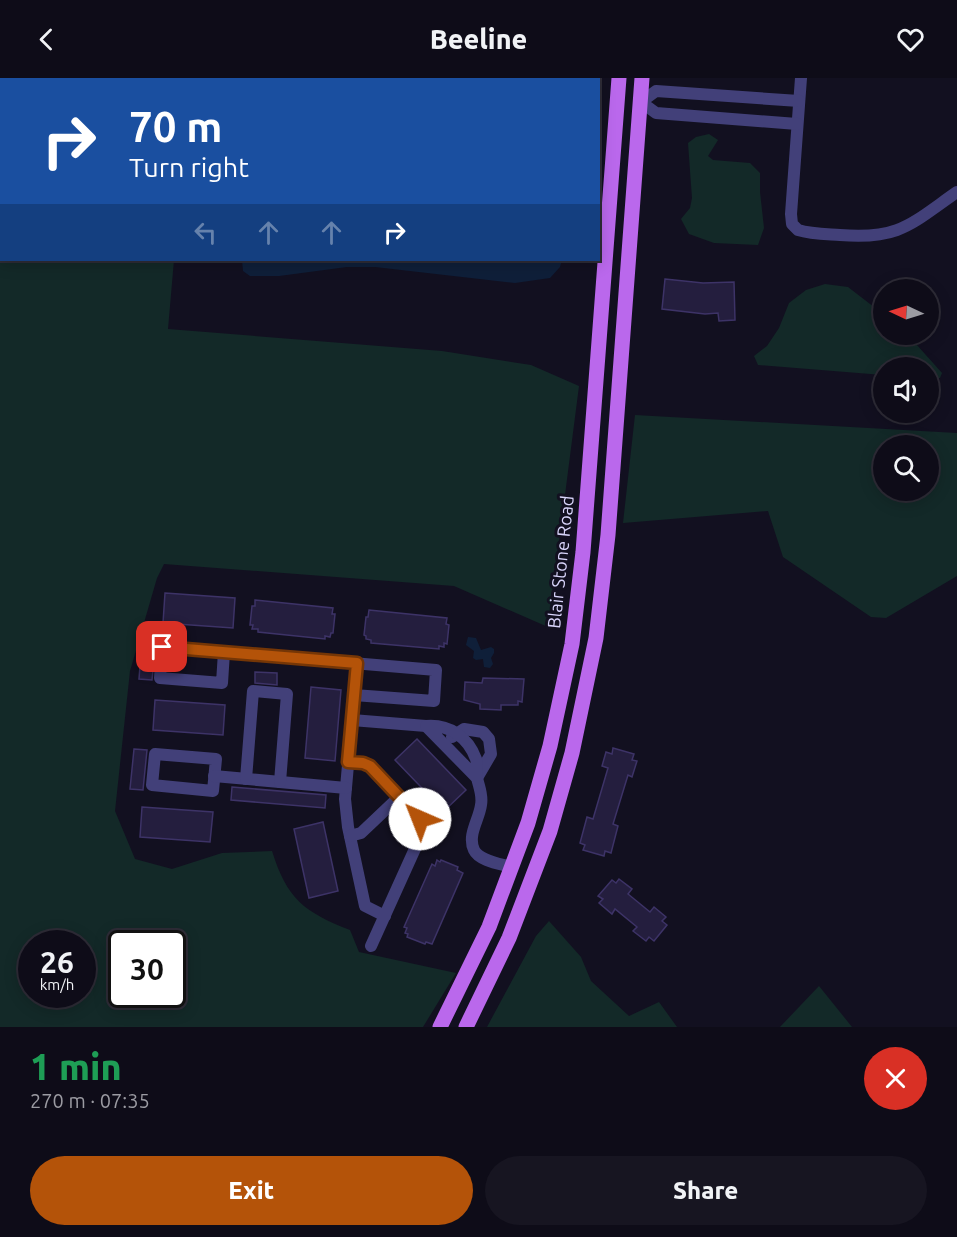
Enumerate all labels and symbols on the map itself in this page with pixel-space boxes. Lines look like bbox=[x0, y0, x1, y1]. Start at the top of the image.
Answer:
north arrow bbox=[873, 279, 939, 345]
street label: Blair Stone Road bbox=[543, 494, 577, 629]
pin bbox=[136, 621, 187, 672]
position arrow bbox=[388, 787, 452, 851]
speed limit sign: 30 bbox=[108, 930, 186, 1008]

